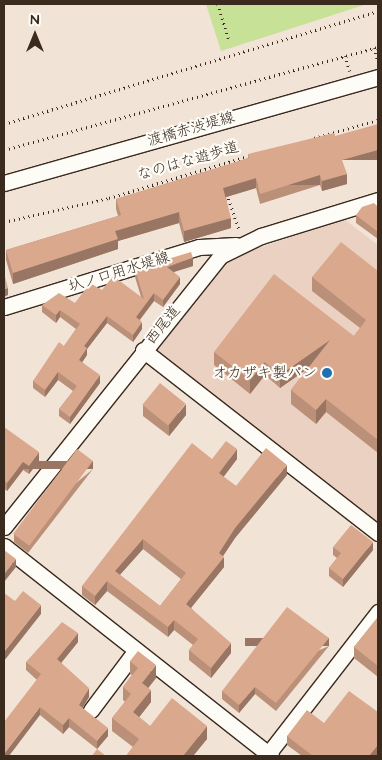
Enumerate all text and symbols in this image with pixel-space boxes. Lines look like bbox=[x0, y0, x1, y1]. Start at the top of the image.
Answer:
north arrow bbox=[10, 10, 60, 60]
text: N bbox=[31, 10, 39, 30]
street label: 渡橋赤渋堤線 bbox=[145, 108, 237, 150]
street label: なのはな遊歩道 bbox=[135, 138, 241, 184]
street label: 圦ノ口用水堤線 bbox=[66, 248, 172, 296]
street label: 西尾道 bbox=[142, 302, 184, 348]
place label: オカザキ製パン bbox=[212, 364, 317, 382]
marker: オカザキ製パン bbox=[321, 367, 333, 379]

